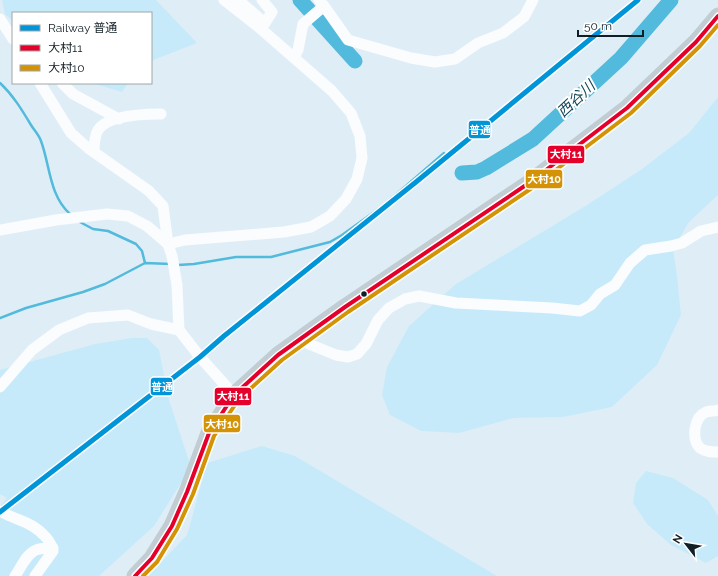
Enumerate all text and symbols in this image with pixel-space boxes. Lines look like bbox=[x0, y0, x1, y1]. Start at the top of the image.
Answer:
legend bbox=[12, 12, 152, 84]
scale bar bbox=[578, 12, 643, 38]
text: 50 m bbox=[584, 19, 612, 33]
text: Railway 普通 bbox=[48, 21, 117, 35]
text: 大村11 bbox=[48, 41, 82, 55]
text: 大村10 bbox=[48, 61, 84, 75]
water label: 西谷川 bbox=[553, 76, 600, 121]
line badge: 普通 bbox=[468, 120, 491, 139]
text: 普通 bbox=[469, 124, 491, 137]
line badge: 大村11 bbox=[547, 145, 585, 164]
text: 大村11 bbox=[550, 148, 583, 161]
line badge: 大村10 bbox=[525, 169, 563, 189]
text: 大村10 bbox=[527, 173, 561, 186]
unlabelled marker bbox=[359, 289, 369, 299]
line badge: 普通 bbox=[150, 377, 173, 396]
text: 普通 bbox=[151, 381, 173, 394]
line badge: 大村11 bbox=[214, 387, 252, 406]
text: 大村11 bbox=[217, 390, 250, 403]
line badge: 大村10 bbox=[203, 414, 241, 433]
text: 大村10 bbox=[205, 418, 239, 431]
north arrow bbox=[666, 524, 706, 564]
text: N bbox=[670, 532, 686, 546]

